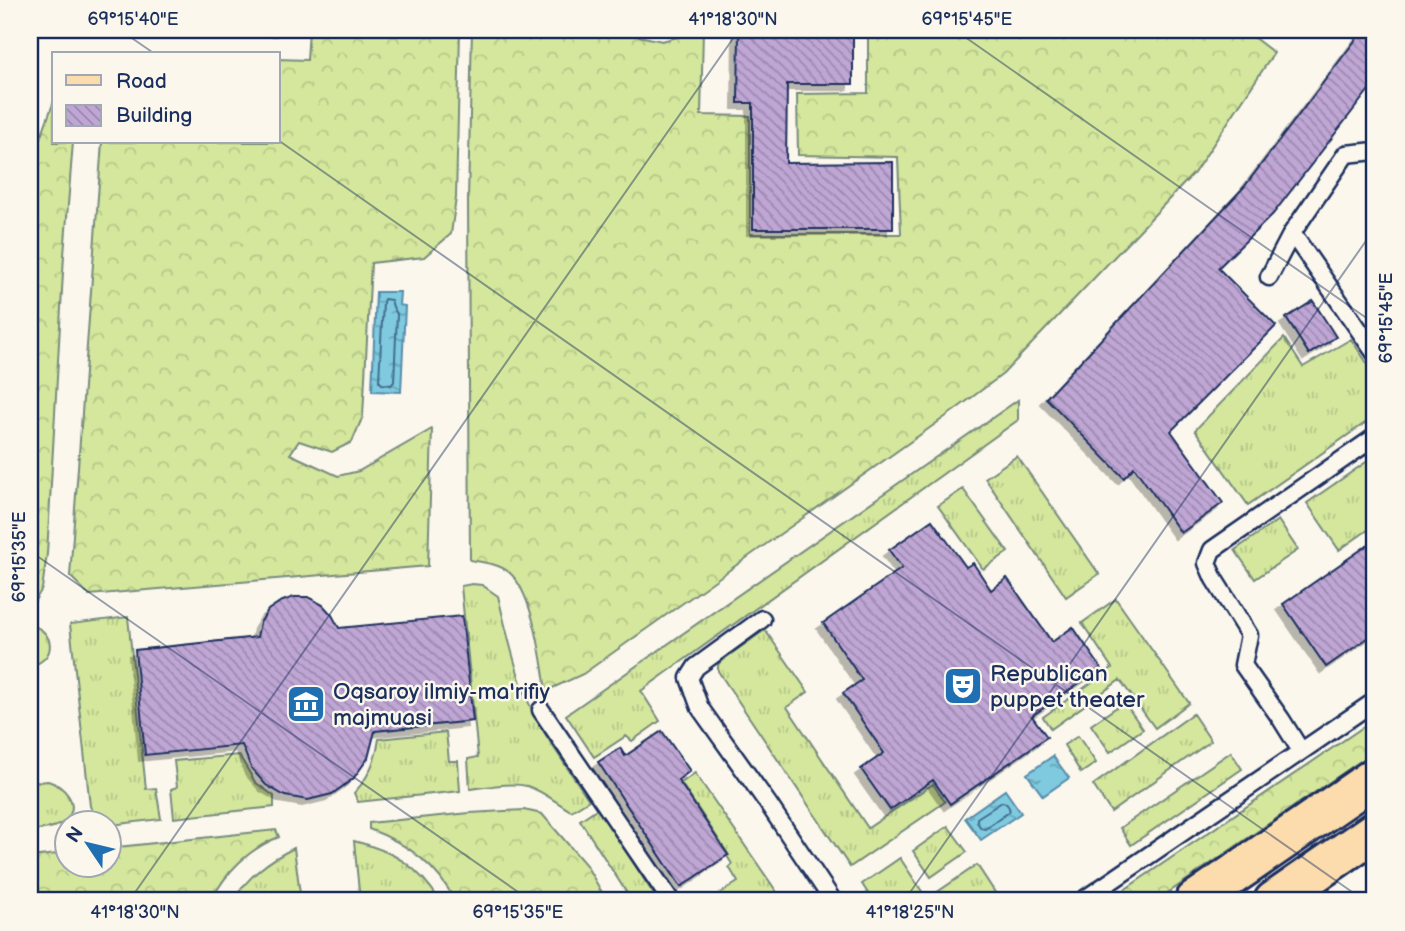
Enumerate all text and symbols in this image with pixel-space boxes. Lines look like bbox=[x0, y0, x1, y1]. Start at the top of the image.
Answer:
text: 69°15'40"E bbox=[87, 9, 179, 30]
text: 41°18'30"N bbox=[688, 9, 778, 30]
text: 69°15'45"E bbox=[922, 9, 1013, 30]
legend bbox=[52, 52, 280, 144]
text: Road bbox=[116, 69, 167, 94]
text: Building bbox=[116, 103, 192, 128]
text: 69°15'45"E bbox=[1376, 272, 1397, 363]
text: 69°15'35"E bbox=[9, 511, 30, 602]
place label: Republican puppet theater bbox=[990, 660, 1145, 714]
theatre icon: Republican puppet theater bbox=[942, 665, 984, 707]
place label: Oqsaroy ilmiy-ma'rifiy majmuasi bbox=[333, 678, 551, 732]
museum icon: Oqsaroy ilmiy-ma'rifiy majmuasi bbox=[285, 683, 327, 725]
north arrow bbox=[52, 808, 122, 878]
text: N bbox=[62, 823, 89, 848]
text: 41°18'30"N bbox=[90, 902, 180, 923]
text: 69°15'35"E bbox=[473, 902, 564, 923]
text: 41°18'25"N bbox=[866, 902, 954, 923]

